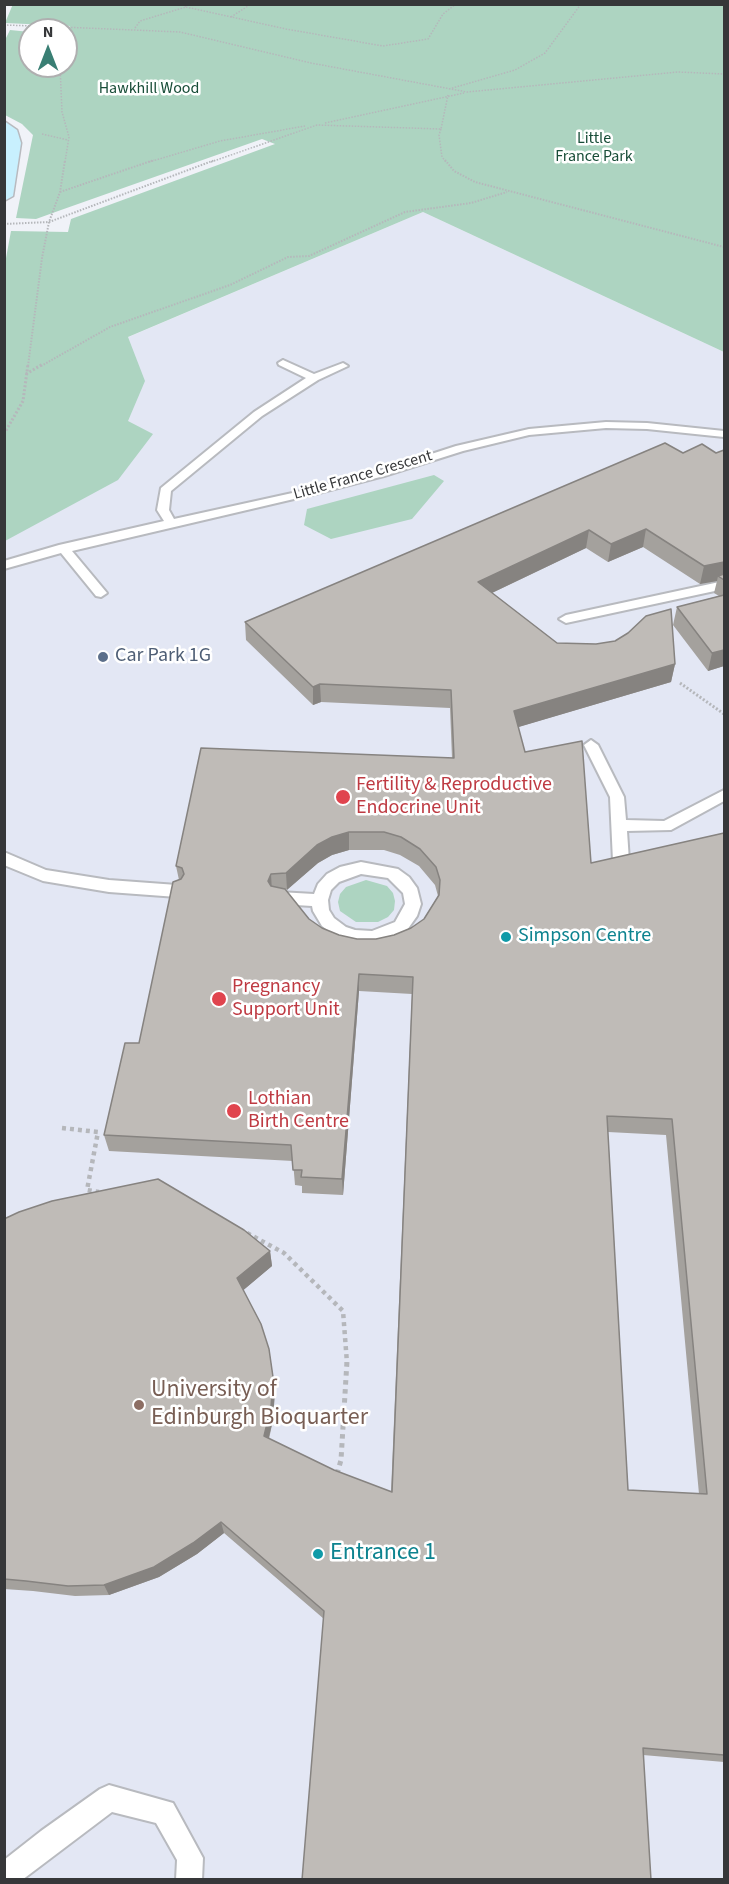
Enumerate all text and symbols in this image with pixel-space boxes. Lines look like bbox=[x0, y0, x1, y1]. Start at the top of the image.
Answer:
north arrow bbox=[18, 18, 78, 78]
text: N bbox=[43, 21, 53, 43]
park label: Hawkhill Wood bbox=[99, 79, 199, 99]
park label: Little France Park bbox=[555, 129, 633, 167]
street label: Little France Crescent bbox=[291, 447, 435, 505]
place label: Car Park 1G bbox=[115, 645, 211, 669]
marker: Car Park 1G bbox=[96, 650, 110, 664]
place label: Fertility & Reproductive Endocrine Unit bbox=[356, 774, 552, 821]
marker: Fertility & Reproductive Endocrine Unit bbox=[334, 788, 352, 806]
place label: Simpson Centre bbox=[518, 925, 651, 949]
marker: Simpson Centre bbox=[499, 930, 513, 944]
place label: Pregnancy Support Unit bbox=[232, 976, 340, 1023]
marker: Pregnancy Support Unit bbox=[210, 990, 228, 1008]
place label: Lothian Birth Centre bbox=[248, 1088, 349, 1135]
marker: Lothian Birth Centre bbox=[225, 1102, 243, 1120]
place label: University of Edinburgh Bioquarter bbox=[151, 1377, 368, 1433]
marker: University of Edinburgh Bioquarter bbox=[132, 1398, 146, 1412]
place label: Entrance 1 bbox=[330, 1540, 436, 1568]
marker: Entrance 1 bbox=[311, 1547, 325, 1561]

